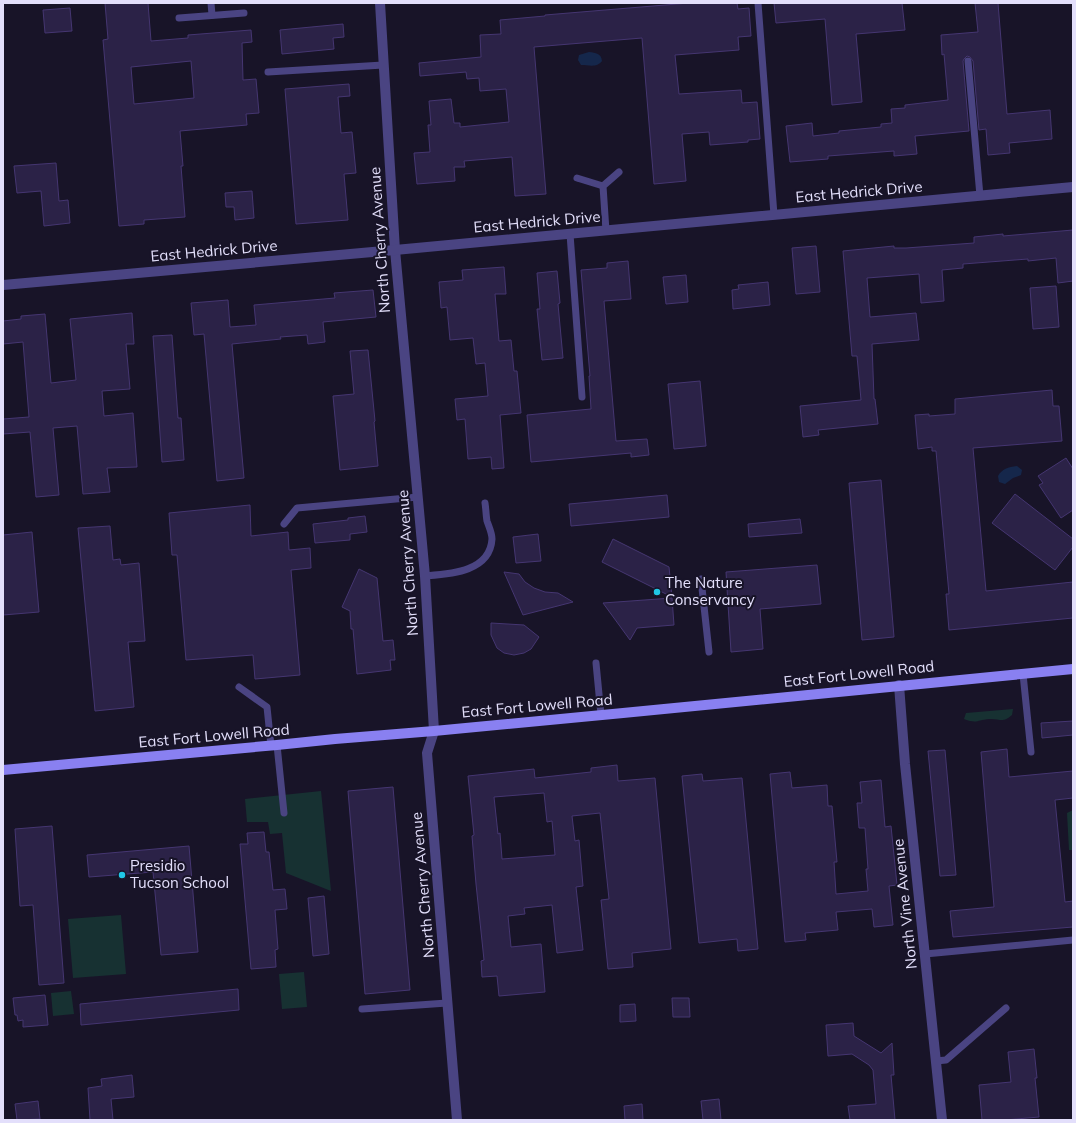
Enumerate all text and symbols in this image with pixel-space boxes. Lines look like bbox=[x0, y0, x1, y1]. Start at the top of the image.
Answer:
street label: North Cherry Avenue bbox=[365, 166, 394, 314]
street label: East Hedrick Drive bbox=[795, 176, 923, 207]
street label: East Hedrick Drive bbox=[473, 206, 601, 237]
street label: East Hedrick Drive bbox=[150, 235, 278, 266]
street label: North Cherry Avenue bbox=[393, 489, 422, 637]
place label: The Nature Conservancy bbox=[665, 573, 755, 609]
marker: The Nature Conservancy bbox=[652, 587, 662, 597]
street label: East Fort Lowell Road bbox=[783, 656, 935, 691]
street label: East Fort Lowell Road bbox=[461, 689, 613, 722]
street label: East Fort Lowell Road bbox=[138, 719, 290, 752]
street label: North Cherry Avenue bbox=[407, 811, 438, 959]
street label: North Vine Avenue bbox=[888, 838, 921, 970]
place label: Presidio Tucson School bbox=[130, 856, 229, 892]
marker: Presidio Tucson School bbox=[117, 870, 127, 880]

